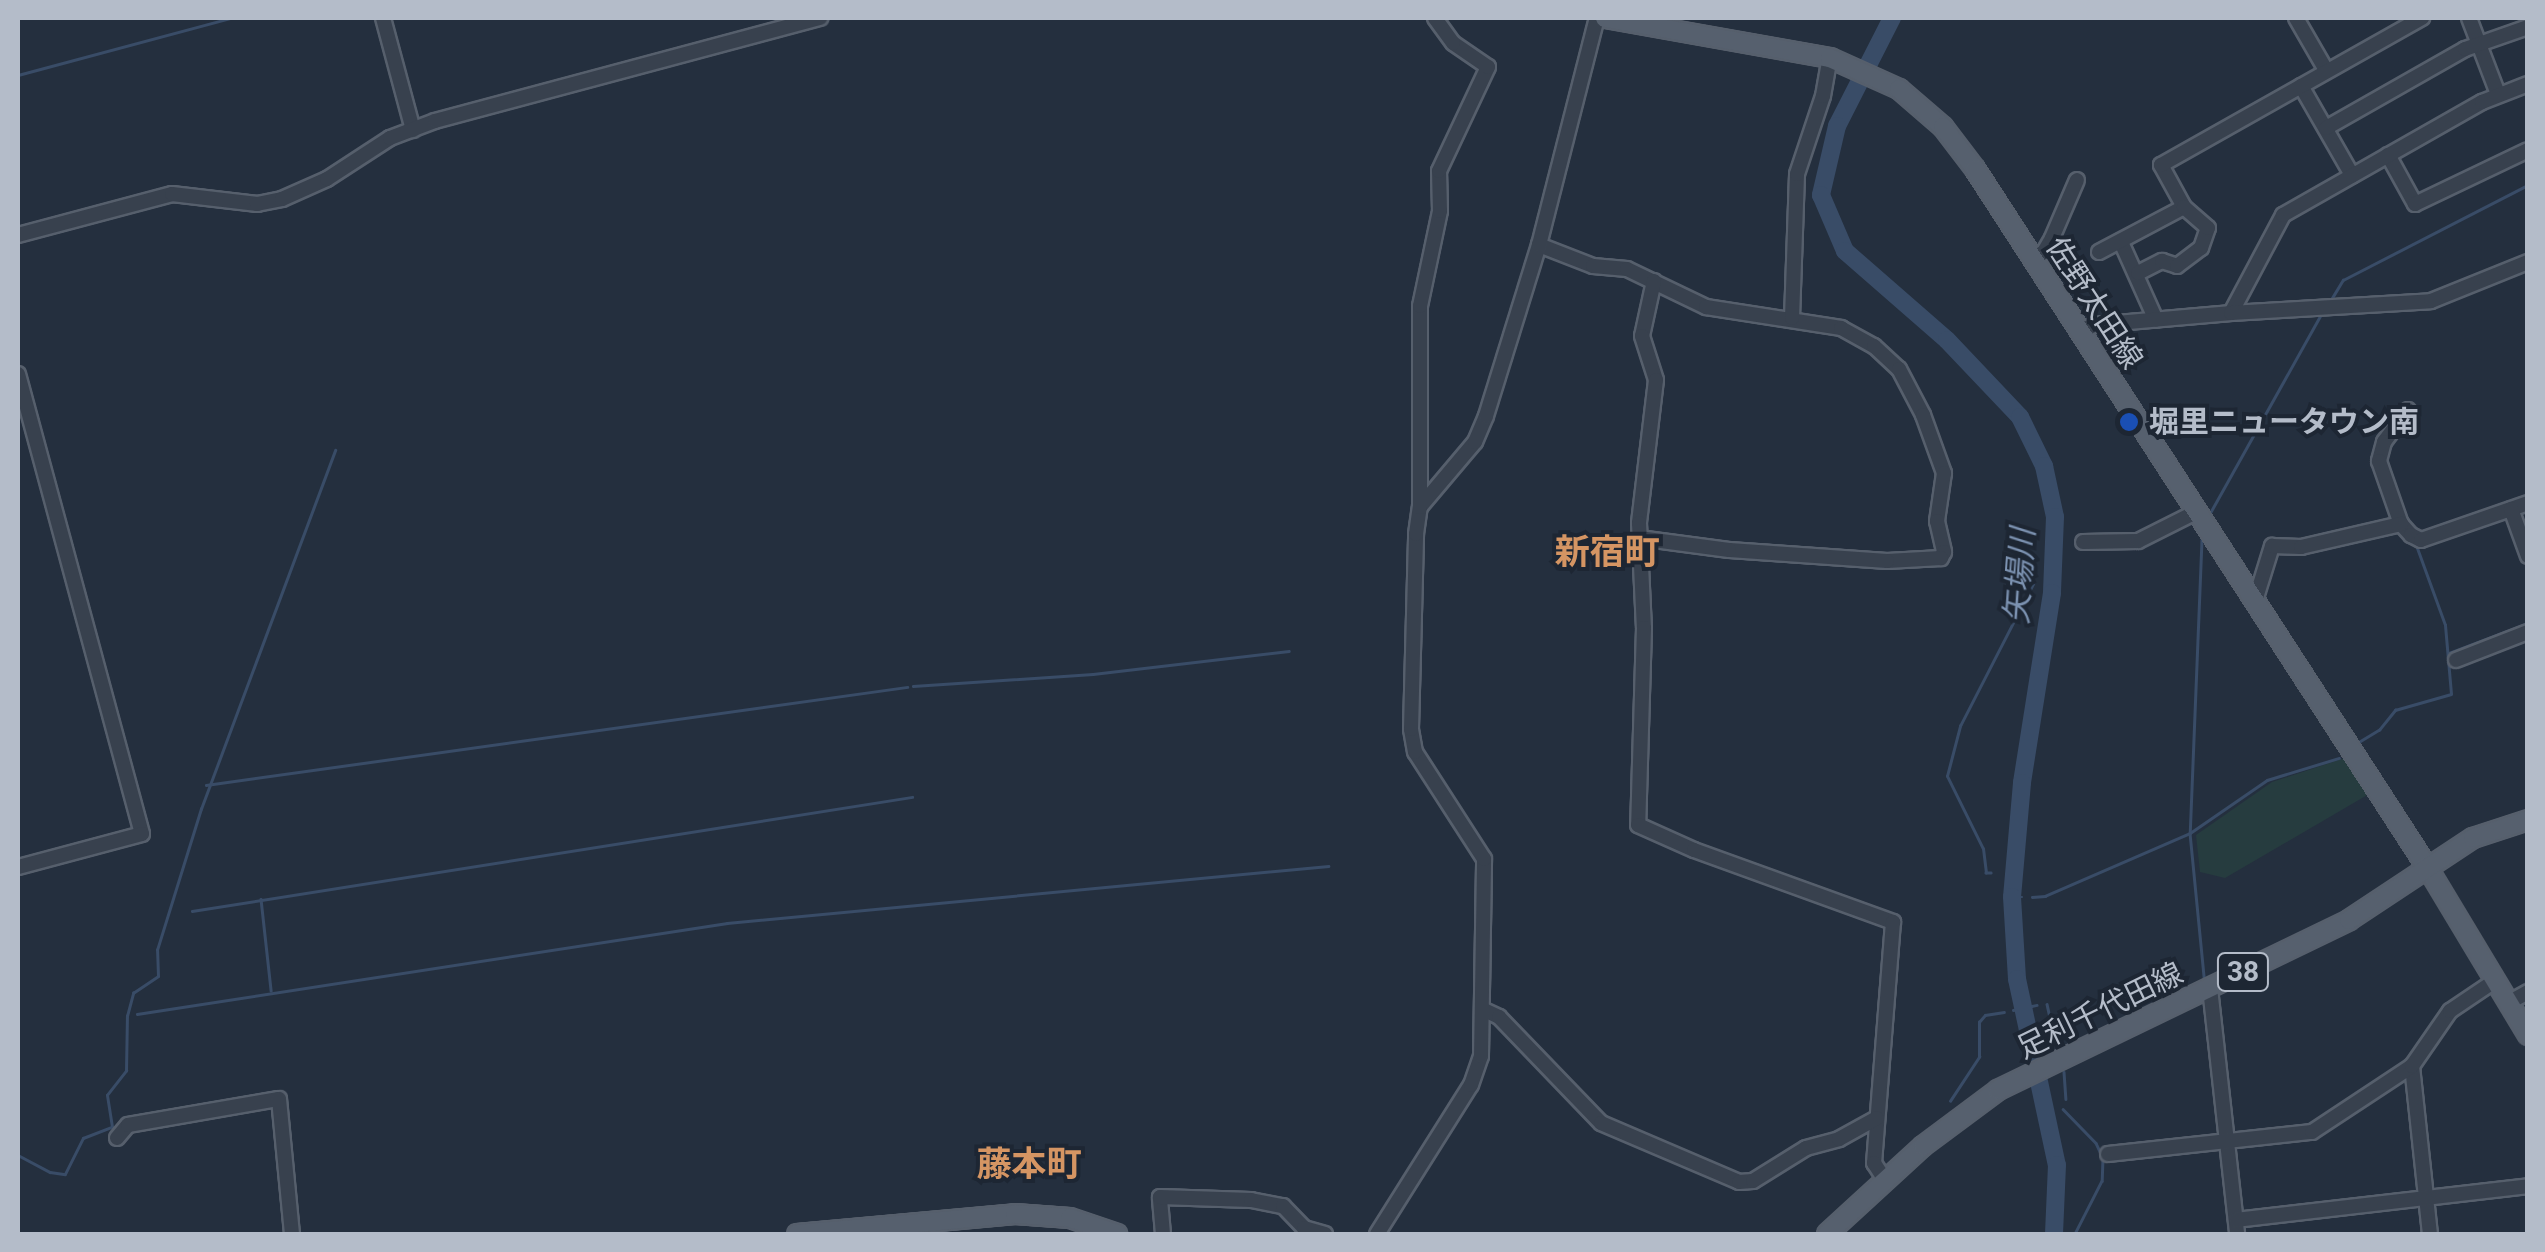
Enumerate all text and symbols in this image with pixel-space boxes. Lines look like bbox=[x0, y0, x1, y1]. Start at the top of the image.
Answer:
street label: 佐野太田線 bbox=[2038, 230, 2150, 376]
place label: 堀里ニュータウン南 bbox=[2149, 404, 2419, 440]
marker: 堀里ニュータウン南 bbox=[2118, 411, 2140, 433]
water label: 矢場川 bbox=[1997, 527, 2043, 625]
district label: 新宿町 bbox=[1555, 532, 1659, 574]
road number: 38 bbox=[2216, 949, 2270, 995]
street label: 足利千代田線 bbox=[2011, 955, 2189, 1067]
district label: 藤本町 bbox=[977, 1144, 1081, 1186]

